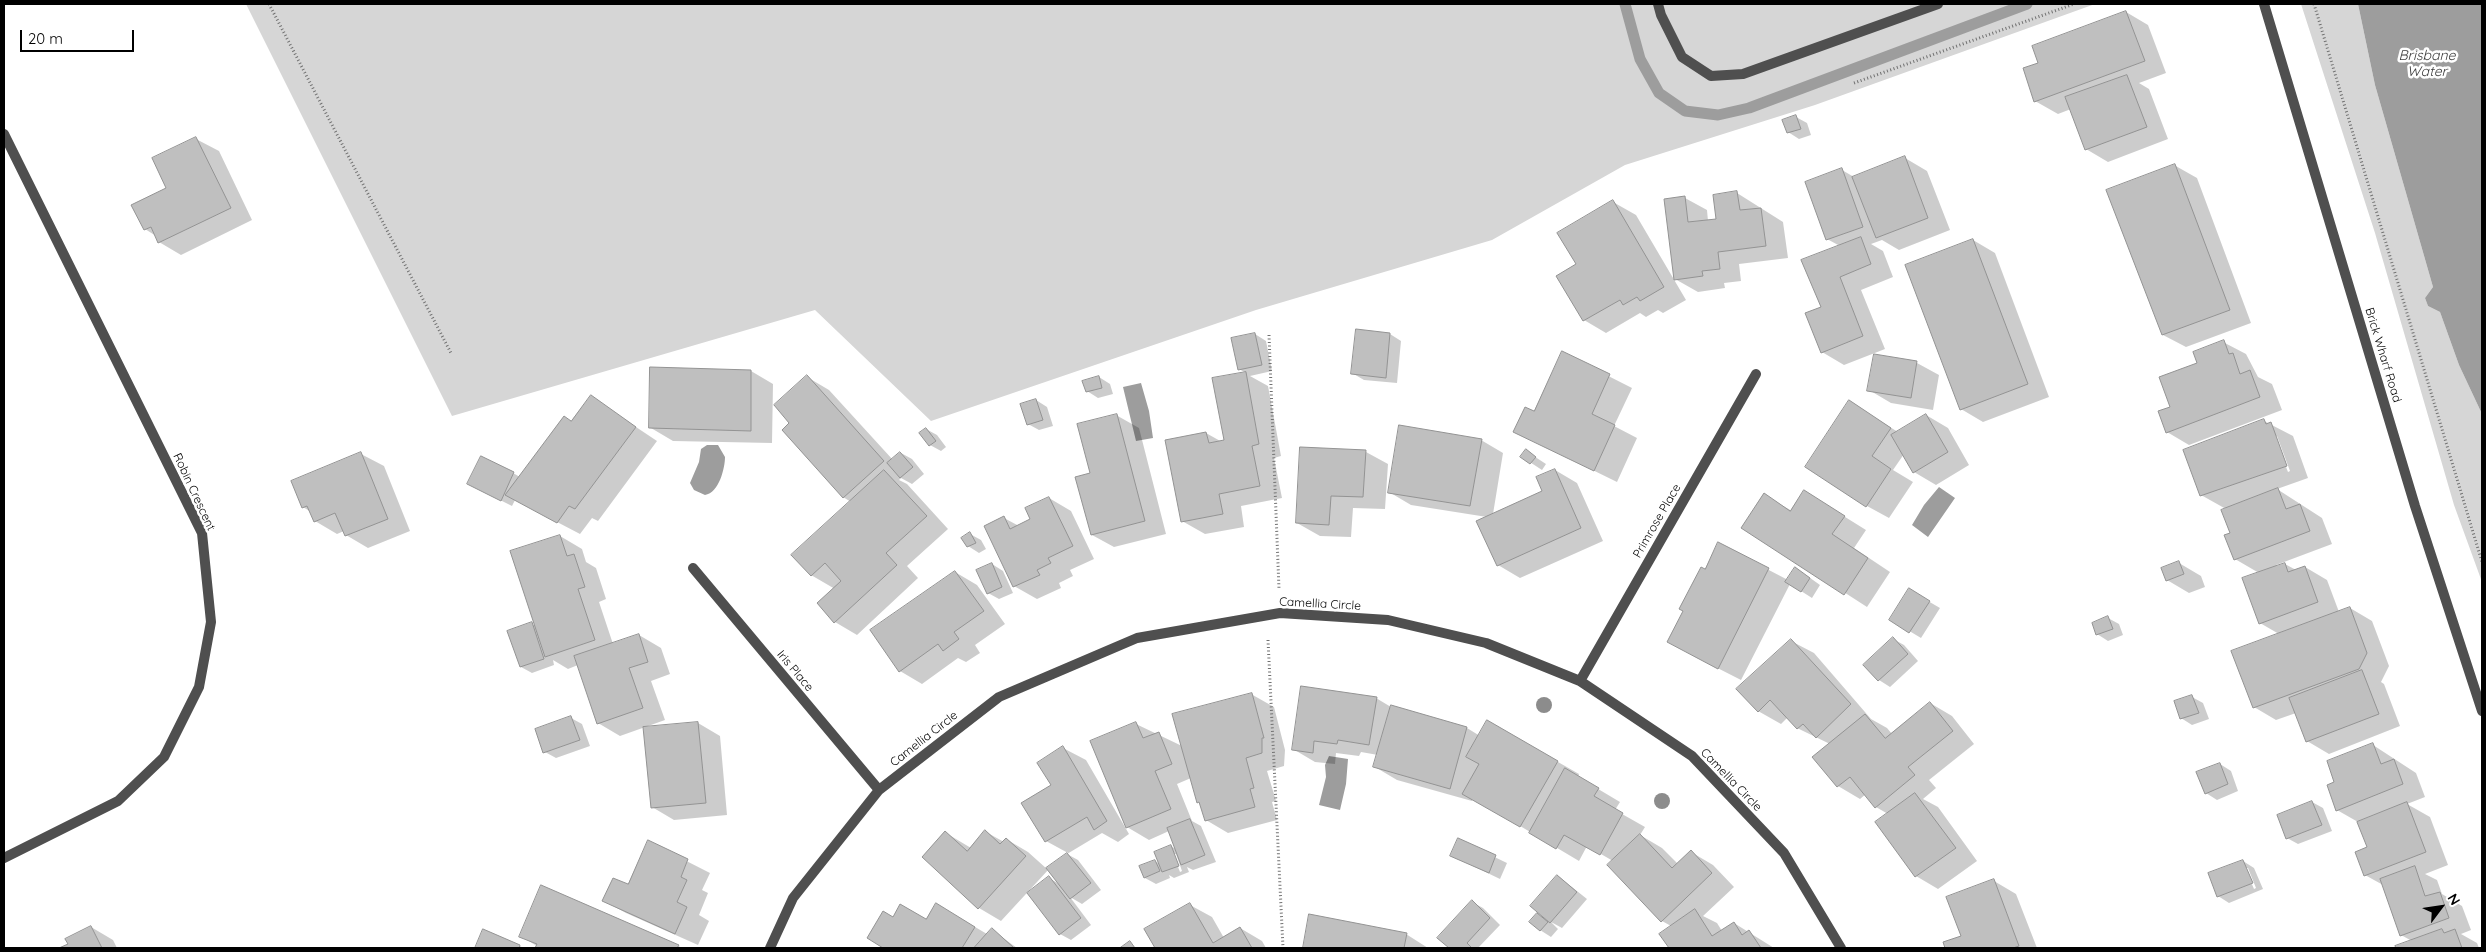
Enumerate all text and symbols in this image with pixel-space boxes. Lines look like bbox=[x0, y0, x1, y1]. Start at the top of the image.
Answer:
scale bar bbox=[22, 20, 136, 52]
text: 20 m bbox=[28, 29, 63, 48]
water label: Brisbane Water bbox=[2398, 48, 2456, 80]
street label: Brick Wharf Road bbox=[2362, 306, 2404, 404]
street label: Robin Crescent bbox=[170, 451, 218, 533]
street label: Primrose Place bbox=[1630, 482, 1684, 560]
street label: Camellia Circle bbox=[1279, 595, 1361, 613]
street label: Iris Place bbox=[774, 647, 816, 695]
street label: Camellia Circle bbox=[887, 708, 961, 770]
street label: Camellia Circle bbox=[1697, 746, 1765, 814]
north arrow bbox=[2416, 882, 2466, 932]
text: N bbox=[2443, 890, 2464, 908]

